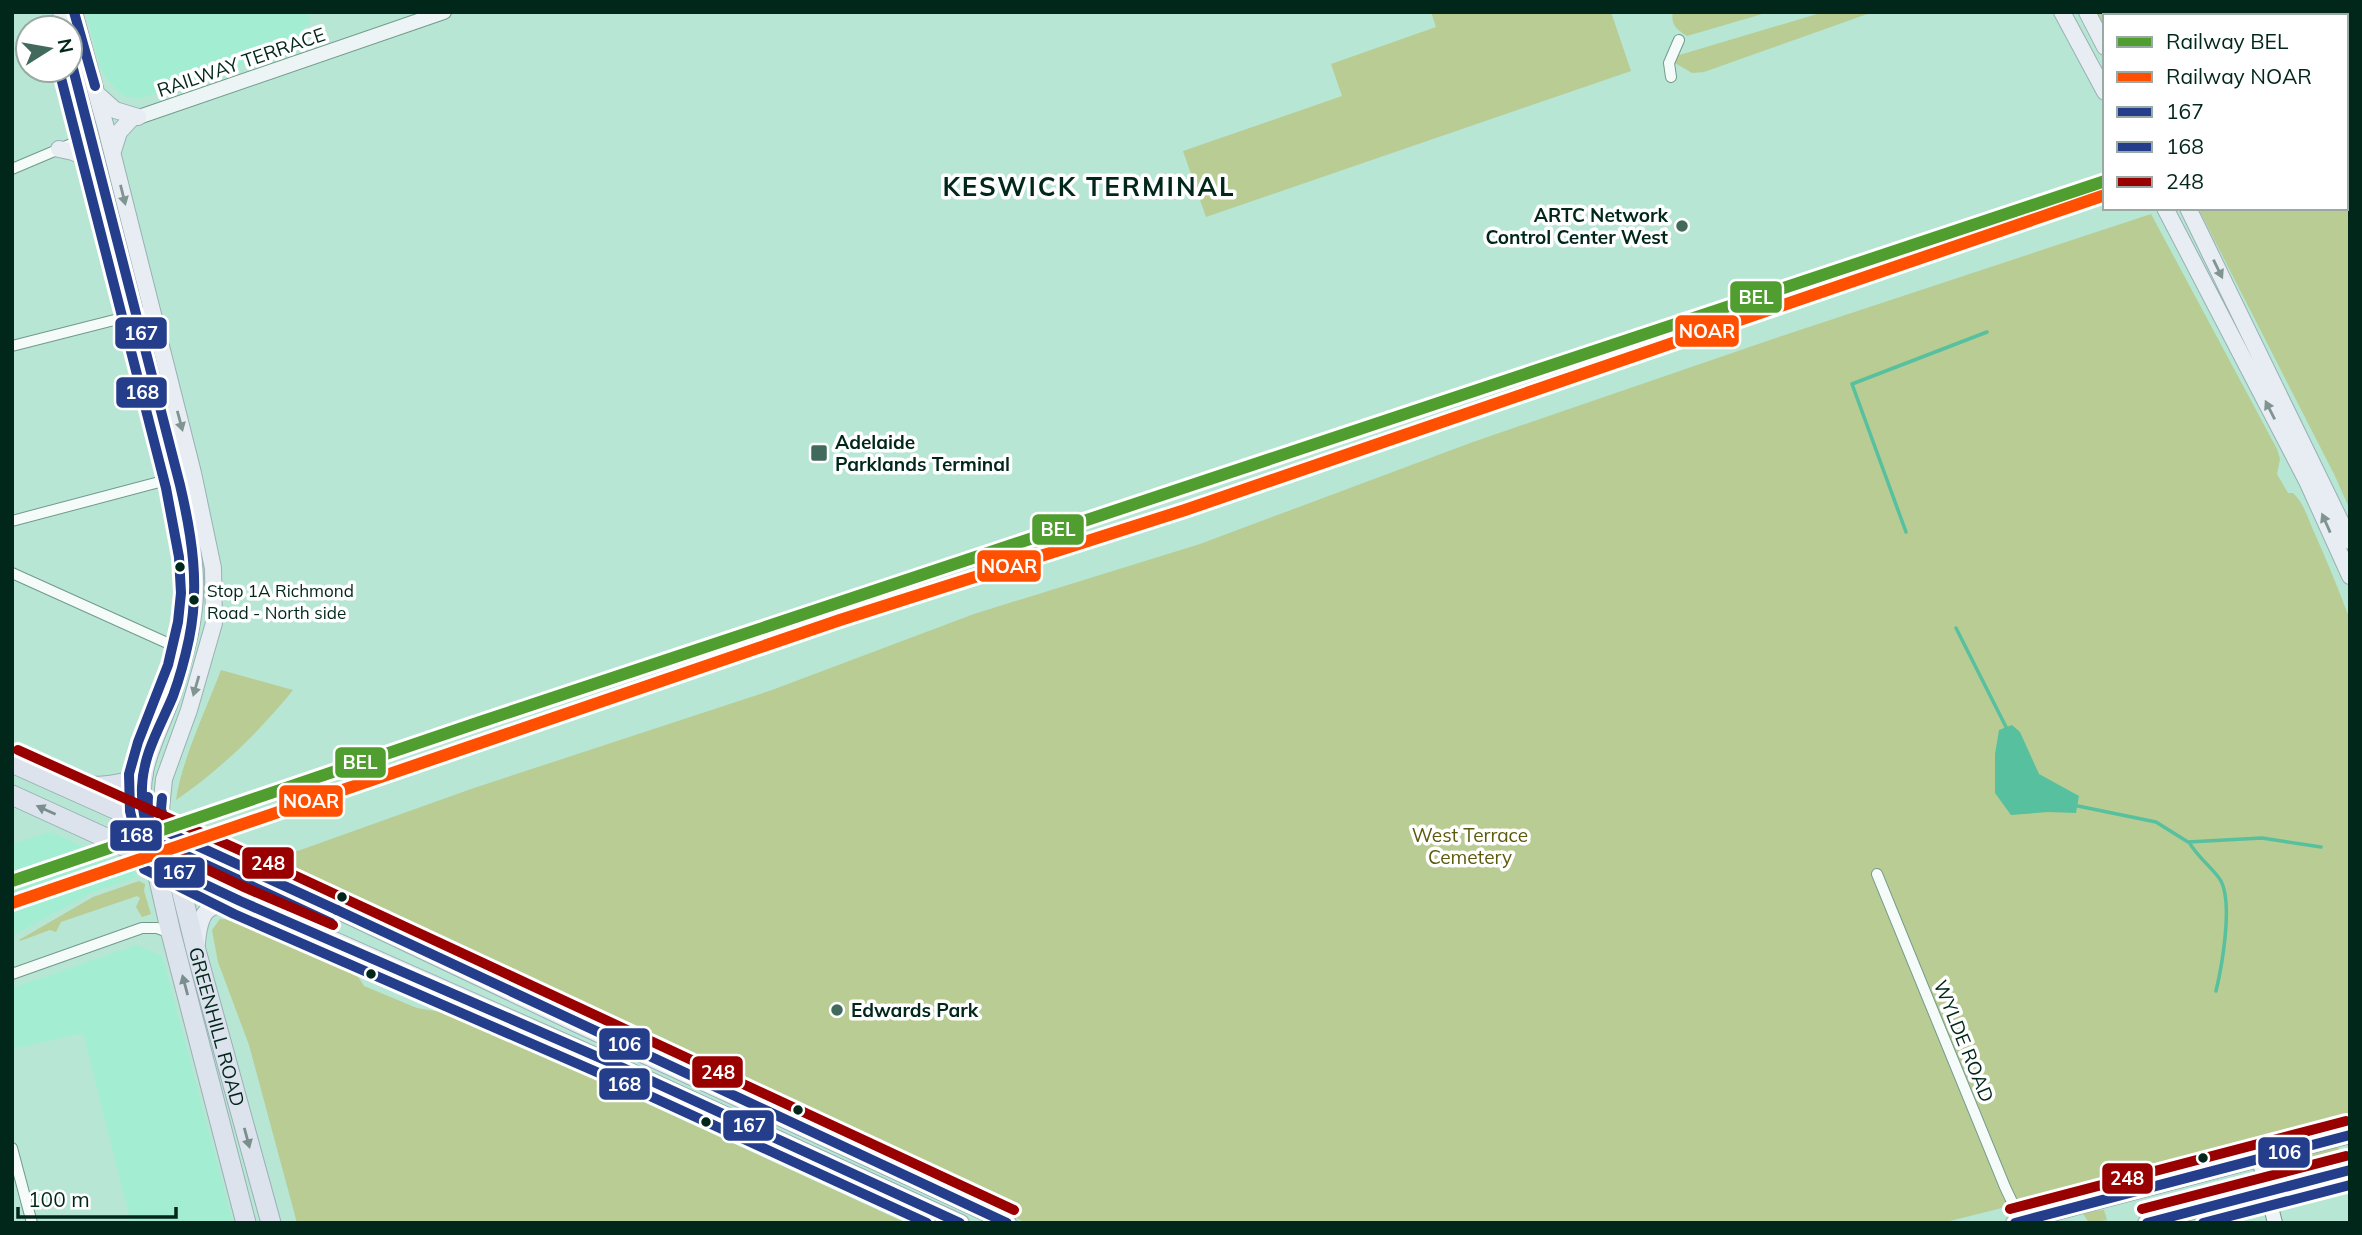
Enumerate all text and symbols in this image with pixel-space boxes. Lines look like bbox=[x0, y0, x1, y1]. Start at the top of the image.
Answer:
north arrow bbox=[14, 14, 84, 84]
legend bbox=[2103, 14, 2348, 210]
street label: RAILWAY TERRACE bbox=[154, 22, 328, 102]
text: Railway BEL bbox=[2166, 28, 2289, 54]
text: N bbox=[53, 36, 79, 55]
text: Railway NOAR bbox=[2166, 63, 2312, 89]
text: 167 bbox=[2166, 98, 2204, 124]
text: 168 bbox=[2166, 133, 2204, 159]
text: 248 bbox=[2166, 168, 2204, 194]
district label: KESWICK TERMINAL bbox=[942, 170, 1236, 203]
one-way arrow bbox=[118, 184, 129, 206]
place label: ARTC Network Control Center West bbox=[1485, 203, 1668, 249]
marker: ARTC Network Control Center West bbox=[1674, 218, 1690, 234]
one-way arrow bbox=[2213, 259, 2224, 279]
line badge: BEL bbox=[1729, 280, 1783, 314]
text: BEL bbox=[1738, 285, 1774, 309]
line badge: NOAR bbox=[1674, 314, 1740, 348]
line badge: 167 bbox=[114, 316, 168, 350]
text: NOAR bbox=[1679, 319, 1735, 343]
text: 167 bbox=[124, 321, 158, 345]
line badge: 168 bbox=[115, 376, 168, 409]
text: 168 bbox=[125, 380, 159, 404]
one-way arrow bbox=[2265, 400, 2277, 420]
one-way arrow bbox=[175, 411, 185, 432]
place label: Adelaide Parklands Terminal bbox=[835, 430, 1010, 476]
marker: Adelaide Parklands Terminal bbox=[809, 443, 829, 463]
line badge: BEL bbox=[1031, 513, 1085, 546]
one-way arrow bbox=[2320, 513, 2332, 533]
text: BEL bbox=[1040, 517, 1076, 541]
line badge: NOAR bbox=[976, 549, 1042, 583]
text: NOAR bbox=[981, 554, 1037, 578]
unlabelled marker bbox=[173, 560, 187, 574]
place label: Stop 1A Richmond Road - North side bbox=[207, 580, 354, 623]
marker: Stop 1A Richmond Road - North side bbox=[187, 593, 201, 607]
one-way arrow bbox=[191, 676, 201, 697]
line badge: BEL bbox=[334, 746, 387, 779]
text: BEL bbox=[342, 750, 378, 774]
line badge: NOAR bbox=[278, 784, 344, 818]
text: NOAR bbox=[283, 789, 339, 813]
one-way arrow bbox=[36, 804, 56, 816]
line badge: 168 bbox=[109, 819, 163, 852]
text: 168 bbox=[119, 823, 153, 847]
park label: West Terrace Cemetery bbox=[1412, 823, 1528, 869]
line badge: 248 bbox=[241, 846, 295, 880]
text: 248 bbox=[251, 851, 285, 875]
line badge: 167 bbox=[153, 856, 206, 889]
text: 167 bbox=[162, 860, 196, 884]
unlabelled marker bbox=[335, 890, 349, 904]
street label: GREENHILL ROAD bbox=[184, 944, 250, 1109]
unlabelled marker bbox=[364, 967, 378, 981]
one-way arrow bbox=[179, 974, 190, 996]
street label: WYLDE ROAD bbox=[1929, 977, 1999, 1105]
place label: Edwards Park bbox=[851, 998, 979, 1022]
marker: Edwards Park bbox=[829, 1002, 845, 1018]
line badge: 106 bbox=[598, 1027, 651, 1061]
text: 106 bbox=[607, 1032, 641, 1056]
line badge: 248 bbox=[691, 1055, 744, 1089]
text: 248 bbox=[701, 1060, 735, 1084]
line badge: 168 bbox=[598, 1067, 651, 1101]
text: 168 bbox=[607, 1072, 641, 1096]
unlabelled marker bbox=[791, 1103, 805, 1117]
line badge: 167 bbox=[722, 1109, 775, 1142]
text: 167 bbox=[732, 1113, 766, 1137]
unlabelled marker bbox=[699, 1115, 713, 1129]
one-way arrow bbox=[243, 1128, 253, 1149]
line badge: 106 bbox=[2257, 1136, 2311, 1169]
text: 106 bbox=[2267, 1140, 2301, 1164]
unlabelled marker bbox=[2196, 1151, 2210, 1165]
line badge: 248 bbox=[2101, 1162, 2154, 1195]
text: 248 bbox=[2110, 1166, 2144, 1190]
scale bar bbox=[18, 1176, 175, 1220]
text: 100 m bbox=[28, 1186, 90, 1212]

